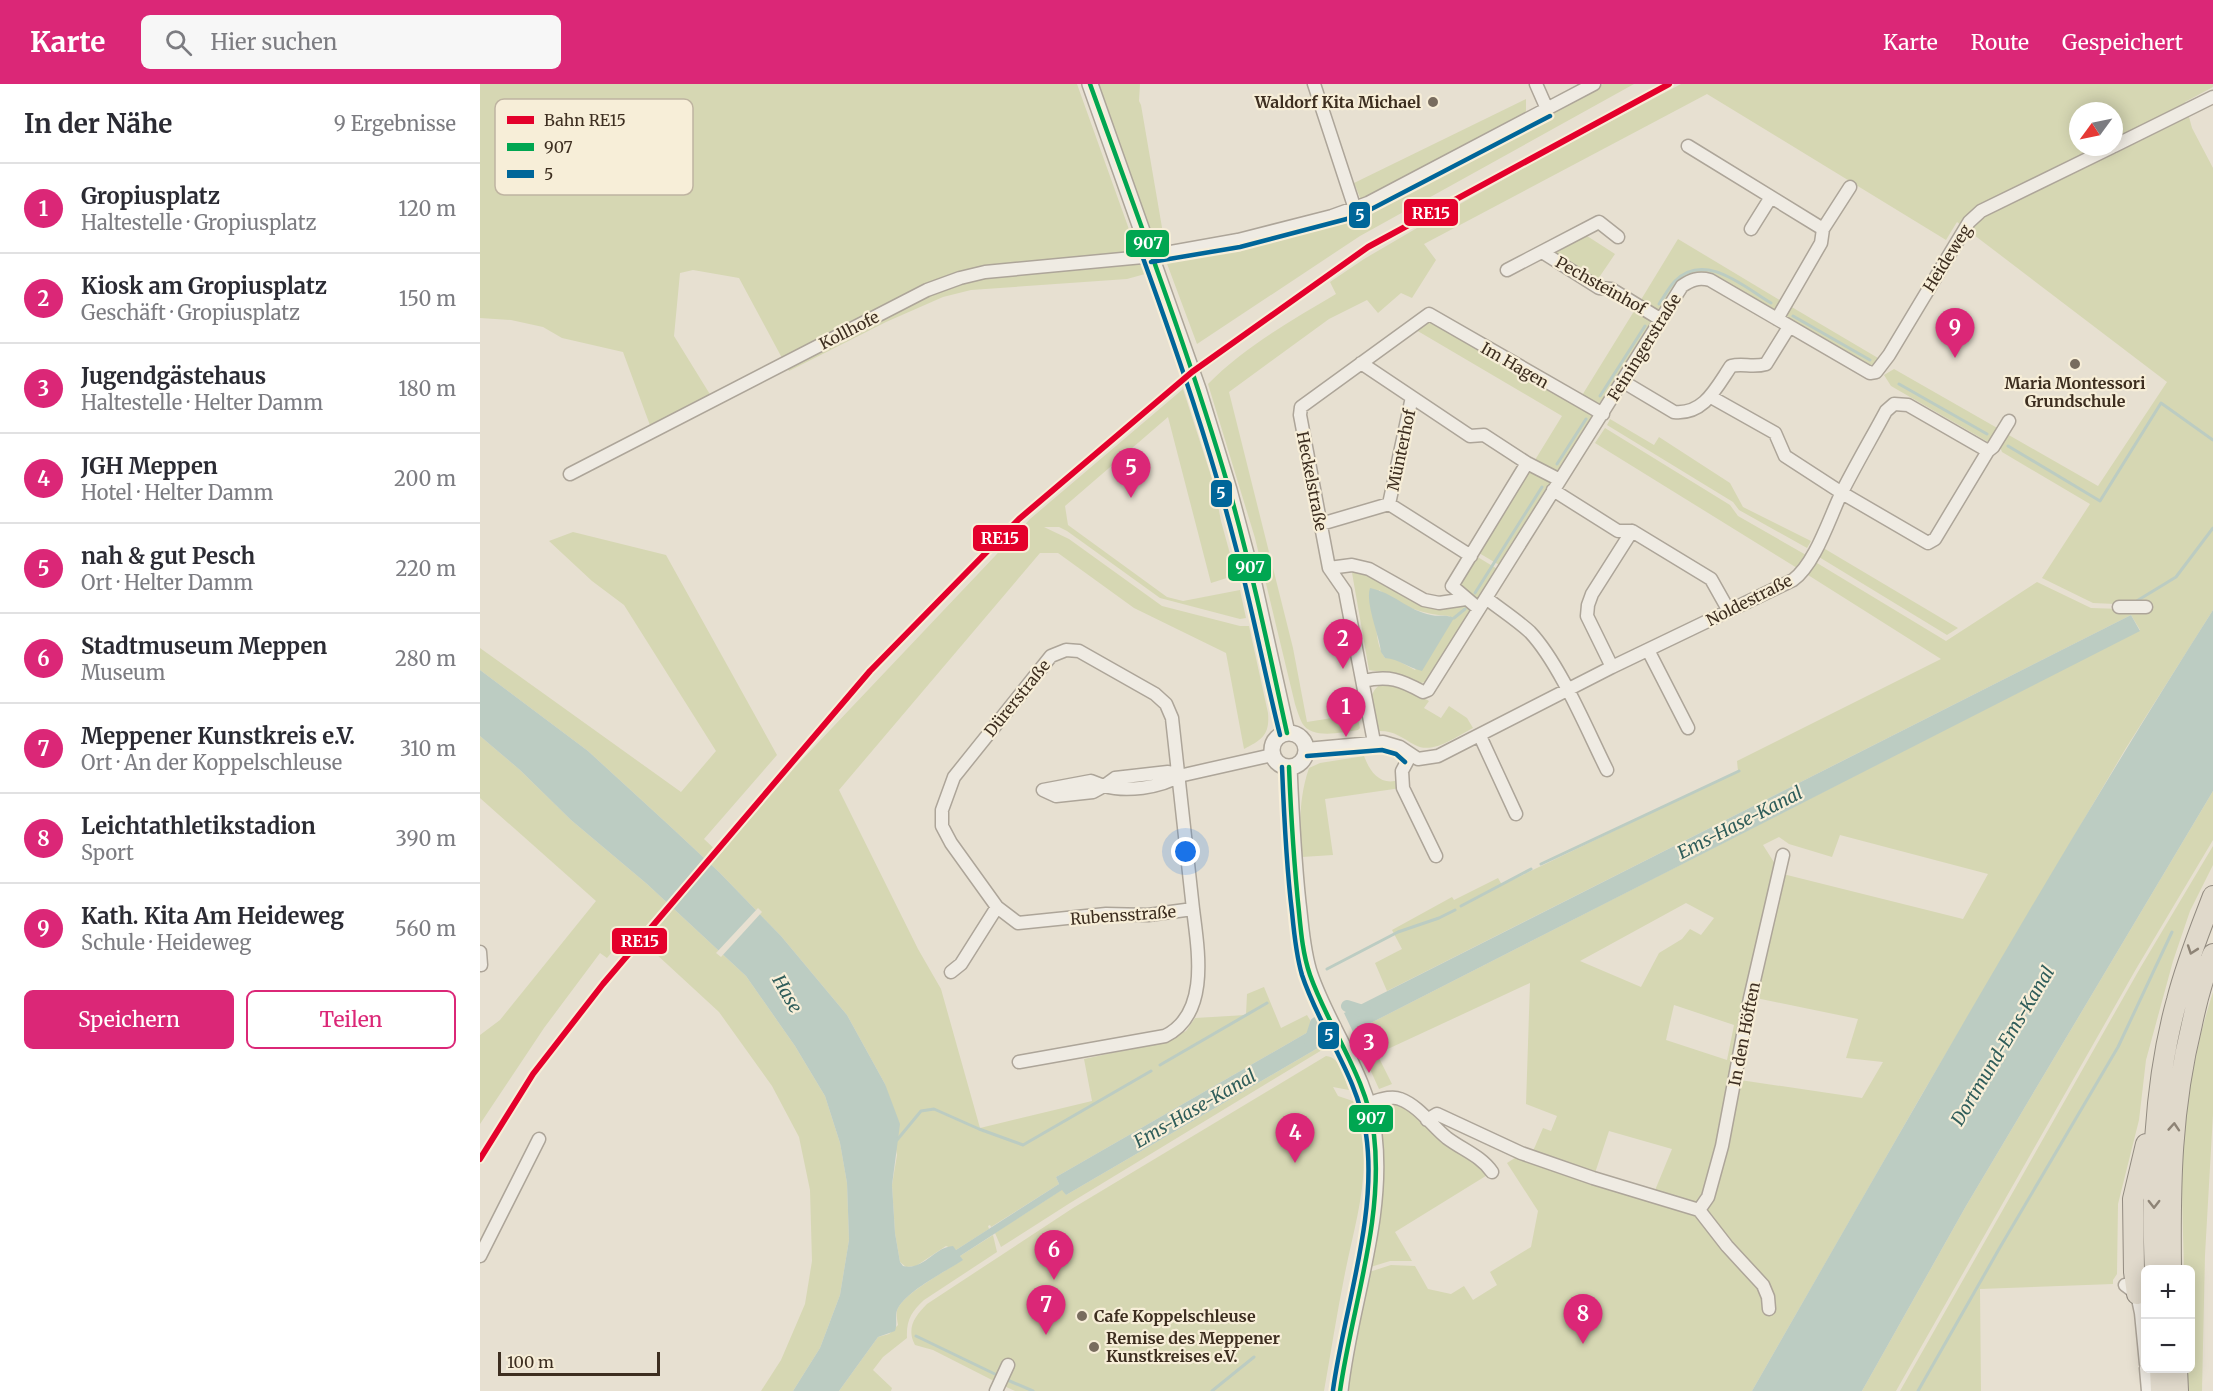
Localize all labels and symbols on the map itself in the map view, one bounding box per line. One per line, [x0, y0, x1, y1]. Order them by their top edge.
place label: Waldorf Kita Michael [1254, 92, 1421, 112]
marker: Waldorf Kita Michael [1426, 95, 1440, 109]
legend [495, 99, 693, 195]
north arrow [2069, 102, 2123, 156]
text: Bahn RE15 [544, 110, 626, 130]
text: 907 [544, 137, 573, 157]
text: 5 [544, 164, 553, 184]
line badge: RE15 [1403, 198, 1459, 227]
line badge: 5 [1348, 201, 1371, 229]
text: RE15 [1412, 203, 1450, 223]
text: 5 [1355, 205, 1365, 225]
street label: Heideweg [1918, 220, 1976, 295]
line badge: 907 [1125, 229, 1170, 258]
text: 907 [1133, 233, 1163, 253]
street label: Pechsteinhof [1552, 252, 1651, 319]
street label: Feiningerstraße [1603, 290, 1685, 404]
street label: Kollhofe [816, 306, 882, 354]
pin: 9 [1936, 308, 1974, 358]
street label: Im Hagen [1477, 338, 1553, 393]
marker: Maria Montessori Grundschule [2068, 357, 2082, 371]
place label: Maria Montessori Grundschule [2005, 373, 2146, 411]
street label: Münterhof [1383, 407, 1420, 493]
street label: Heckelstraße [1293, 430, 1331, 532]
pin: 5 [1112, 448, 1150, 498]
line badge: 5 [1210, 479, 1233, 508]
text: 5 [1216, 483, 1226, 503]
line badge: RE15 [972, 524, 1029, 552]
text: RE15 [981, 528, 1019, 548]
line badge: 907 [1227, 553, 1272, 582]
text: 907 [1235, 557, 1265, 577]
street label: Noldestraße [1703, 570, 1795, 630]
pin: 2 [1324, 620, 1362, 669]
street label: Dürerstraße [980, 656, 1054, 740]
pin: 1 [1326, 688, 1366, 737]
water label: Ems-Hase-Kanal [1673, 781, 1806, 864]
your location [1171, 837, 1200, 866]
street label: Rubensstraße [1069, 901, 1177, 929]
line badge: RE15 [611, 927, 668, 955]
text: RE15 [621, 931, 659, 951]
one-way arrow [2187, 944, 2200, 955]
water label: Dortmund-Ems-Kanal [1945, 962, 2059, 1130]
water label: Hase [767, 970, 807, 1017]
street label: In den Höften [1724, 980, 1764, 1088]
line badge: 5 [1317, 1021, 1340, 1050]
pin: 3 [1350, 1024, 1388, 1073]
text: 5 [1324, 1025, 1334, 1045]
water label: Ems-Hase-Kanal [1129, 1064, 1260, 1153]
line badge: 907 [1348, 1104, 1394, 1133]
text: 907 [1356, 1108, 1386, 1128]
pin: 4 [1276, 1114, 1314, 1163]
one-way arrow [2167, 1123, 2180, 1132]
one-way arrow [2148, 1200, 2160, 1209]
pin: 6 [1034, 1230, 1074, 1280]
pin: 7 [1026, 1286, 1066, 1335]
pin: 8 [1564, 1294, 1602, 1344]
place label: Cafe Koppelschleuse [1094, 1306, 1256, 1326]
marker: Cafe Koppelschleuse [1075, 1309, 1089, 1323]
place label: Remise des Meppener Kunstkreises e.V. [1106, 1328, 1280, 1366]
marker: Remise des Meppener Kunstkreises e.V. [1087, 1340, 1101, 1354]
scale bar [498, 1349, 660, 1376]

